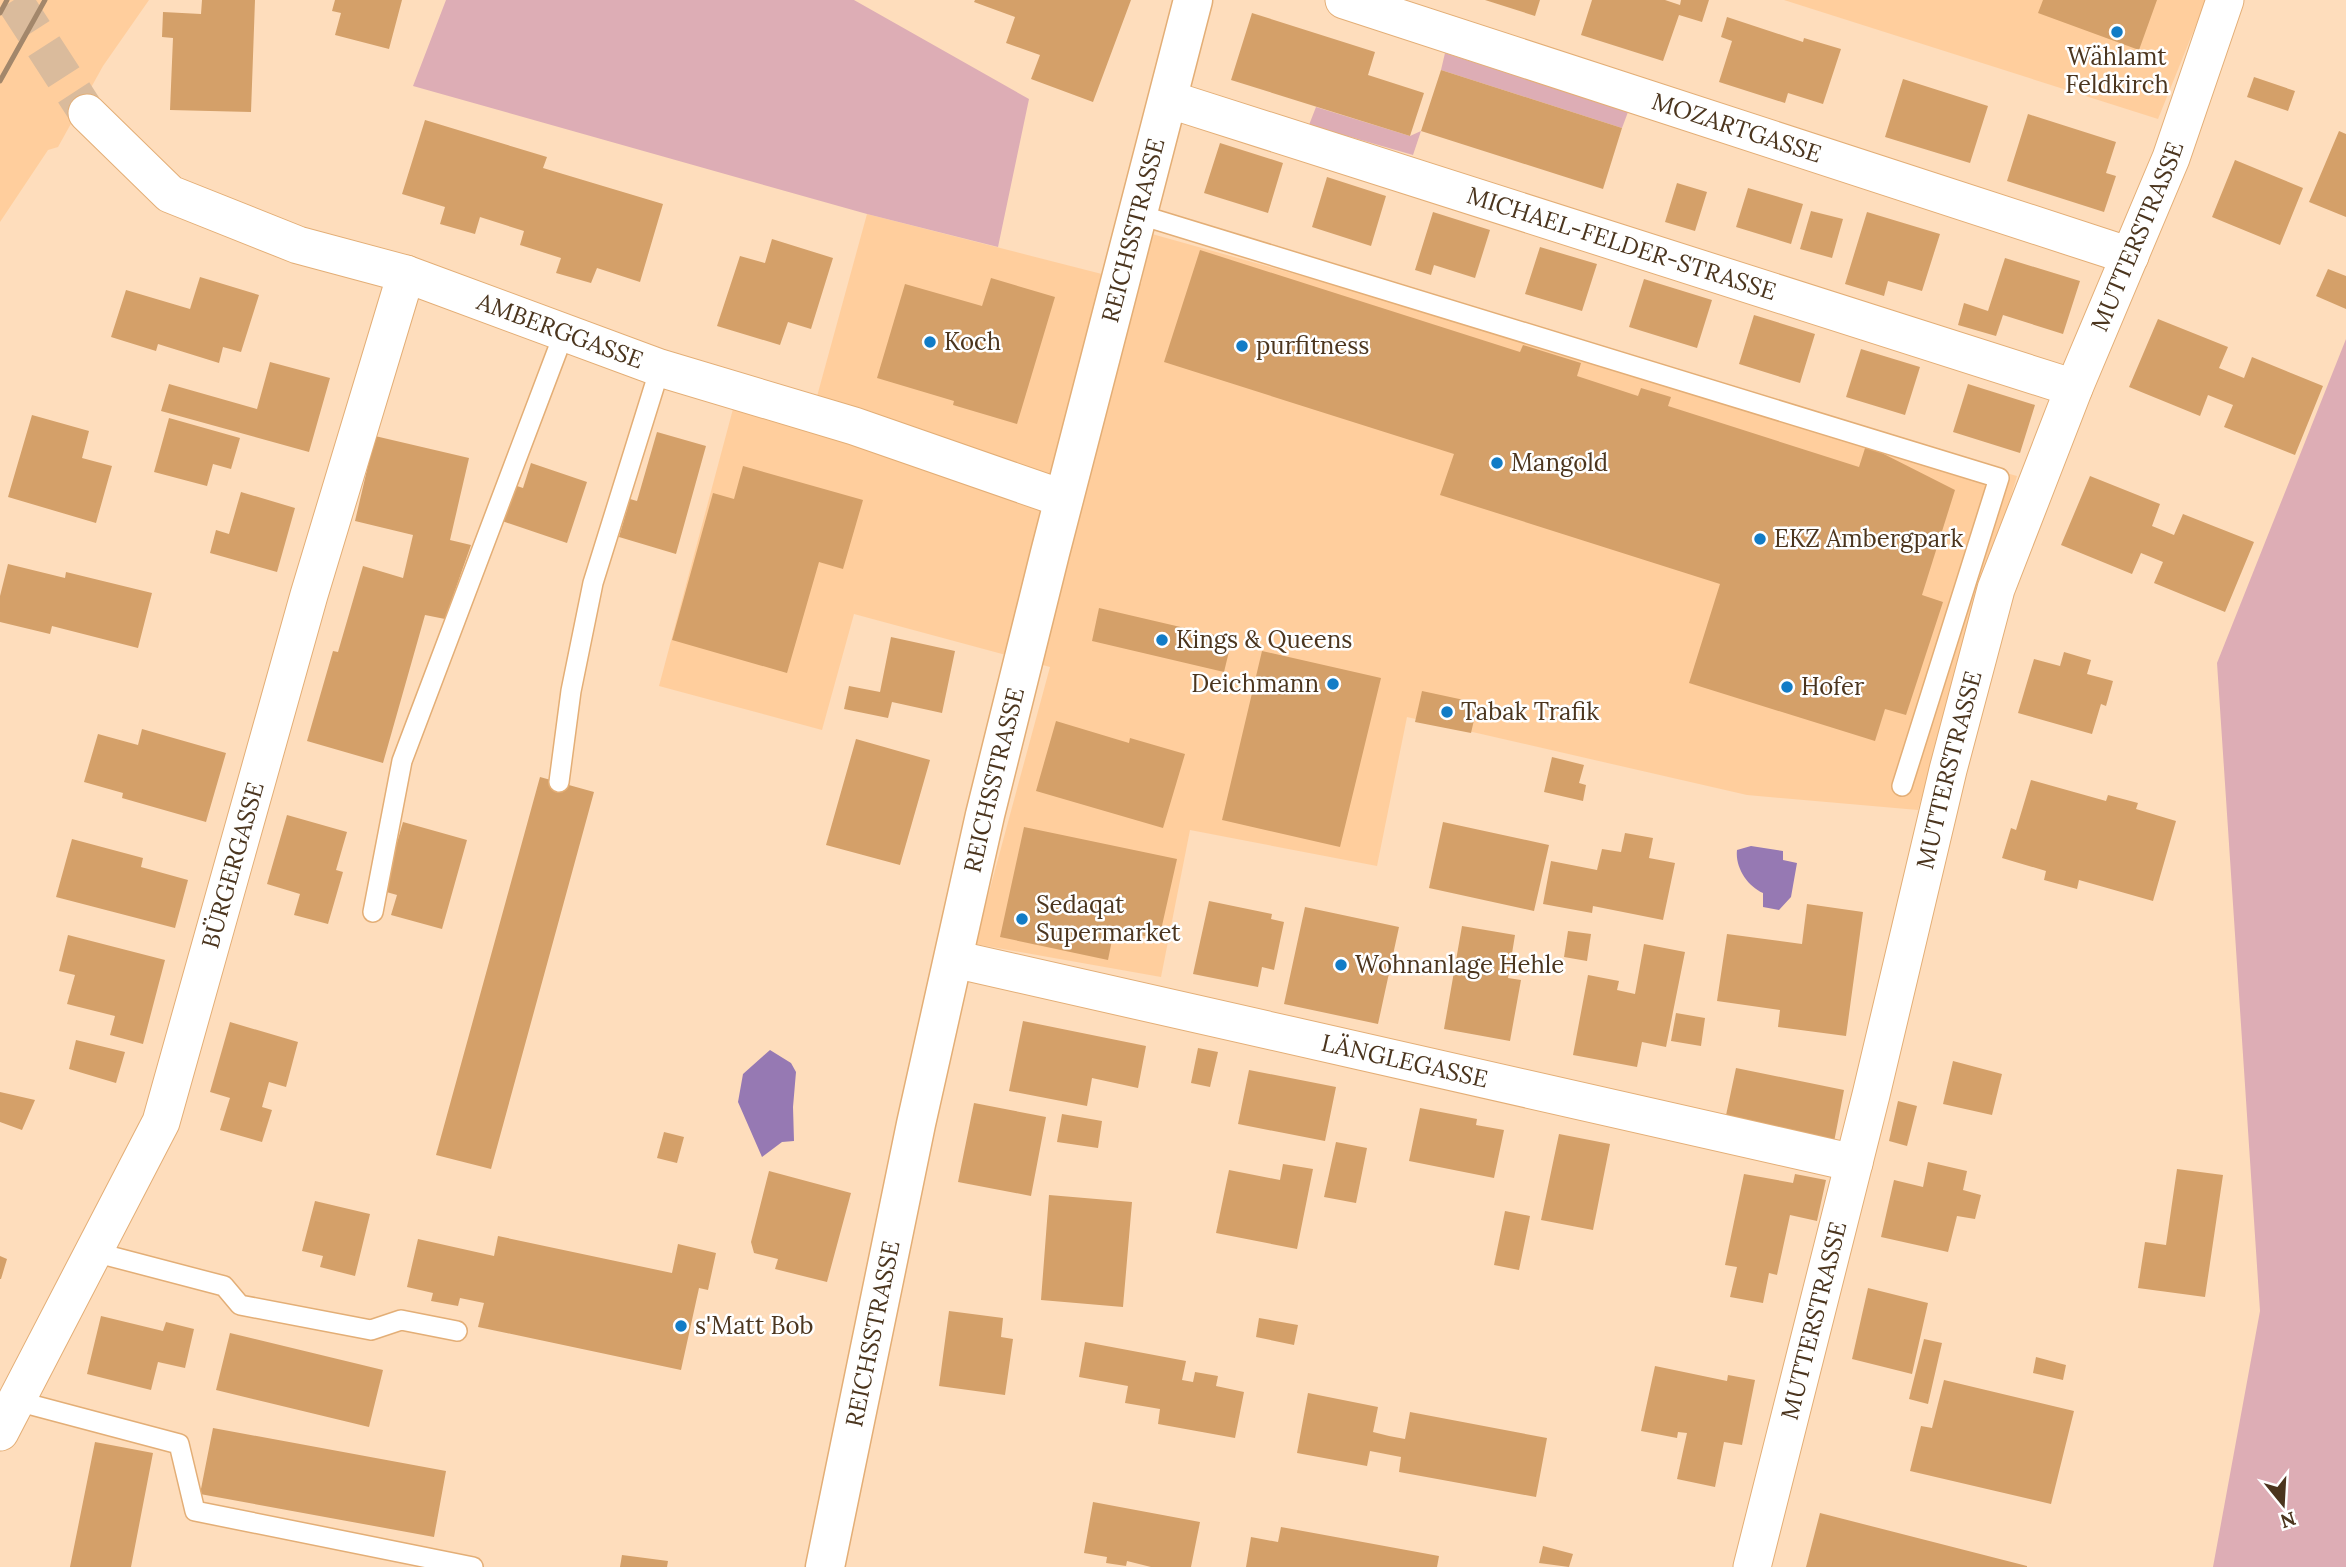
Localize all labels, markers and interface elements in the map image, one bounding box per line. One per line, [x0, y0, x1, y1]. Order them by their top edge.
marker: Wählamt Feldkirch [2109, 24, 2125, 40]
place label: Wählamt Feldkirch [2065, 41, 2169, 100]
street label: MOZARTGASSE [1648, 85, 1826, 170]
street label: REICHSSTRASSE [1094, 135, 1172, 326]
street label: MUTTERSTRASSE [2084, 137, 2190, 336]
street label: MICHAEL-FELDER-STRASSE [1463, 179, 1780, 307]
street label: AMBERGGASSE [472, 285, 648, 376]
place label: Koch [944, 326, 1001, 357]
place label: purfitness [1256, 330, 1369, 361]
marker: Koch [922, 334, 938, 350]
marker: purfitness [1234, 338, 1250, 354]
place label: Mangold [1511, 447, 1608, 478]
marker: Mangold [1489, 455, 1505, 471]
place label: EKZ Ambergpark [1774, 523, 1963, 554]
marker: EKZ Ambergpark [1752, 531, 1768, 547]
place label: Kings & Queens [1176, 624, 1352, 655]
marker: Kings & Queens [1154, 632, 1170, 648]
street label: MUTTERSTRASSE [1909, 667, 1989, 872]
place label: Deichmann [1191, 668, 1319, 699]
place label: Hofer [1801, 671, 1865, 702]
marker: Deichmann [1325, 676, 1341, 692]
marker: Hofer [1779, 679, 1795, 695]
street label: REICHSSTRASSE [957, 684, 1031, 875]
place label: Tabak Trafik [1461, 696, 1599, 727]
marker: Tabak Trafik [1439, 704, 1455, 720]
street label: BÜRGERGASSE [194, 778, 271, 952]
place label: Sedaqat Supermarket [1036, 889, 1181, 948]
marker: Sedaqat Supermarket [1014, 911, 1030, 927]
place label: Wohnanlage Hehle [1355, 949, 1564, 980]
marker: Wohnanlage Hehle [1333, 957, 1349, 973]
street label: LÄNGLEGASSE [1318, 1027, 1491, 1095]
street label: MUTTERSTRASSE [1774, 1218, 1853, 1423]
street label: REICHSSTRASSE [838, 1238, 907, 1430]
place label: s'Matt Bob [695, 1310, 813, 1341]
marker: s'Matt Bob [673, 1318, 689, 1334]
north arrow [2248, 1469, 2318, 1539]
text: N [2277, 1506, 2299, 1534]

